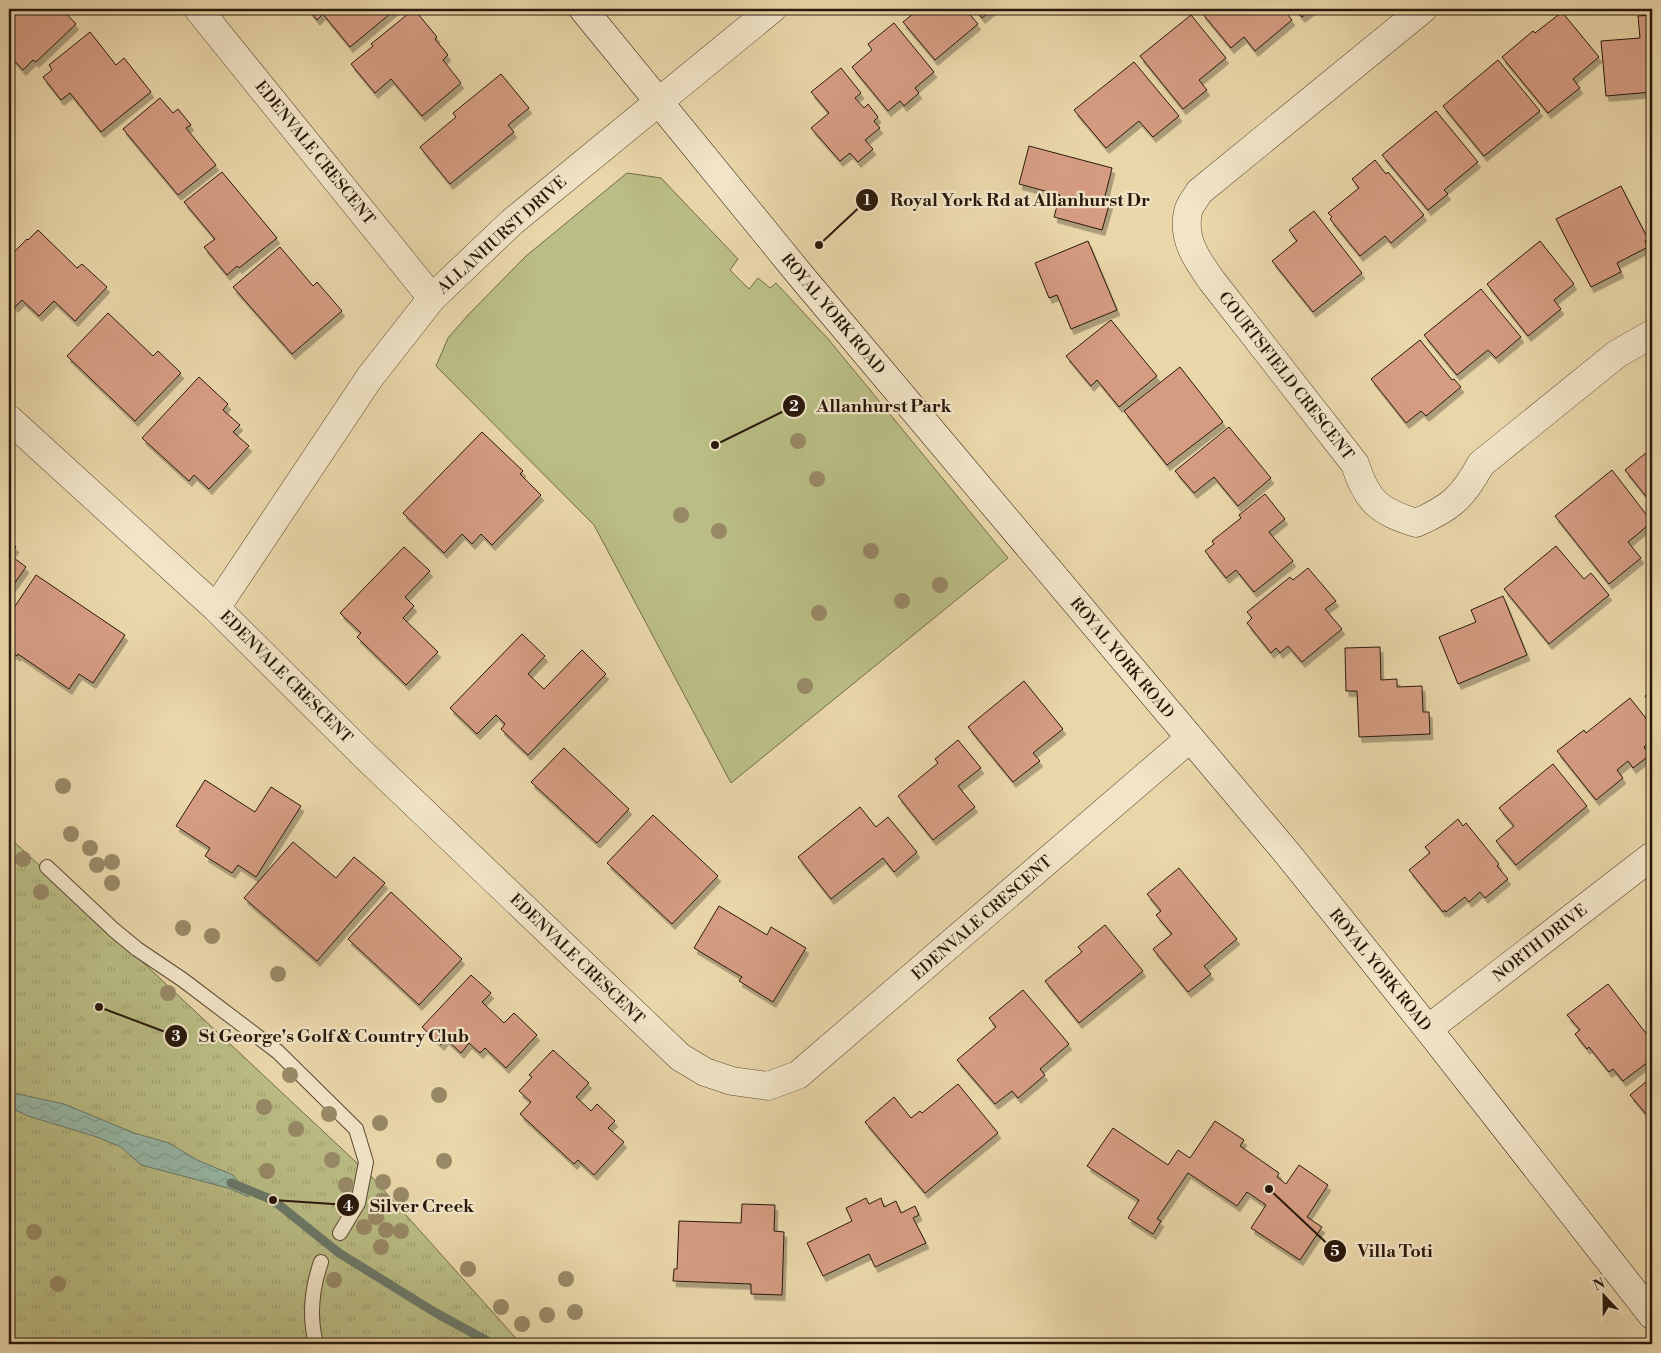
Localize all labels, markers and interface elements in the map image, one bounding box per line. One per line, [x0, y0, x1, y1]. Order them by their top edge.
street label: EDENVALE CRESCENT [251, 77, 379, 229]
street label: ALLANHURST DRIVE [433, 172, 571, 299]
callout: Royal York Rd at Allanhurst Dr [855, 184, 1160, 217]
text: Royal York Rd at Allanhurst Dr [890, 189, 1150, 212]
text: 1 [863, 191, 871, 210]
street label: ROYAL YORK ROAD [777, 249, 889, 379]
street label: COURTSFIELD CRESCENT [1214, 288, 1358, 464]
callout: Allanhurst Park [782, 389, 962, 422]
text: Allanhurst Park [815, 395, 953, 418]
text: 2 [789, 397, 799, 416]
street label: ROYAL YORK ROAD [1066, 593, 1178, 723]
street label: EDENVALE CRESCENT [215, 606, 357, 748]
street label: EDENVALE CRESCENT [908, 852, 1056, 984]
street label: EDENVALE CRESCENT [505, 889, 649, 1029]
street label: NORTH DRIVE [1489, 900, 1591, 986]
street label: ROYAL YORK ROAD [1324, 905, 1436, 1035]
callout: St George's Golf & Country Club [164, 1019, 479, 1052]
text: St George's Golf & Country Club [199, 1025, 469, 1048]
text: 3 [171, 1027, 181, 1046]
callout: Silver Creek [335, 1189, 485, 1222]
text: Silver Creek [370, 1195, 475, 1218]
text: 4 [343, 1197, 353, 1216]
callout: Villa Toti [1322, 1235, 1442, 1268]
text: Villa Toti [1356, 1240, 1433, 1263]
text: 5 [1330, 1242, 1340, 1261]
north arrow [1578, 1270, 1628, 1320]
text: N [1591, 1274, 1608, 1295]

